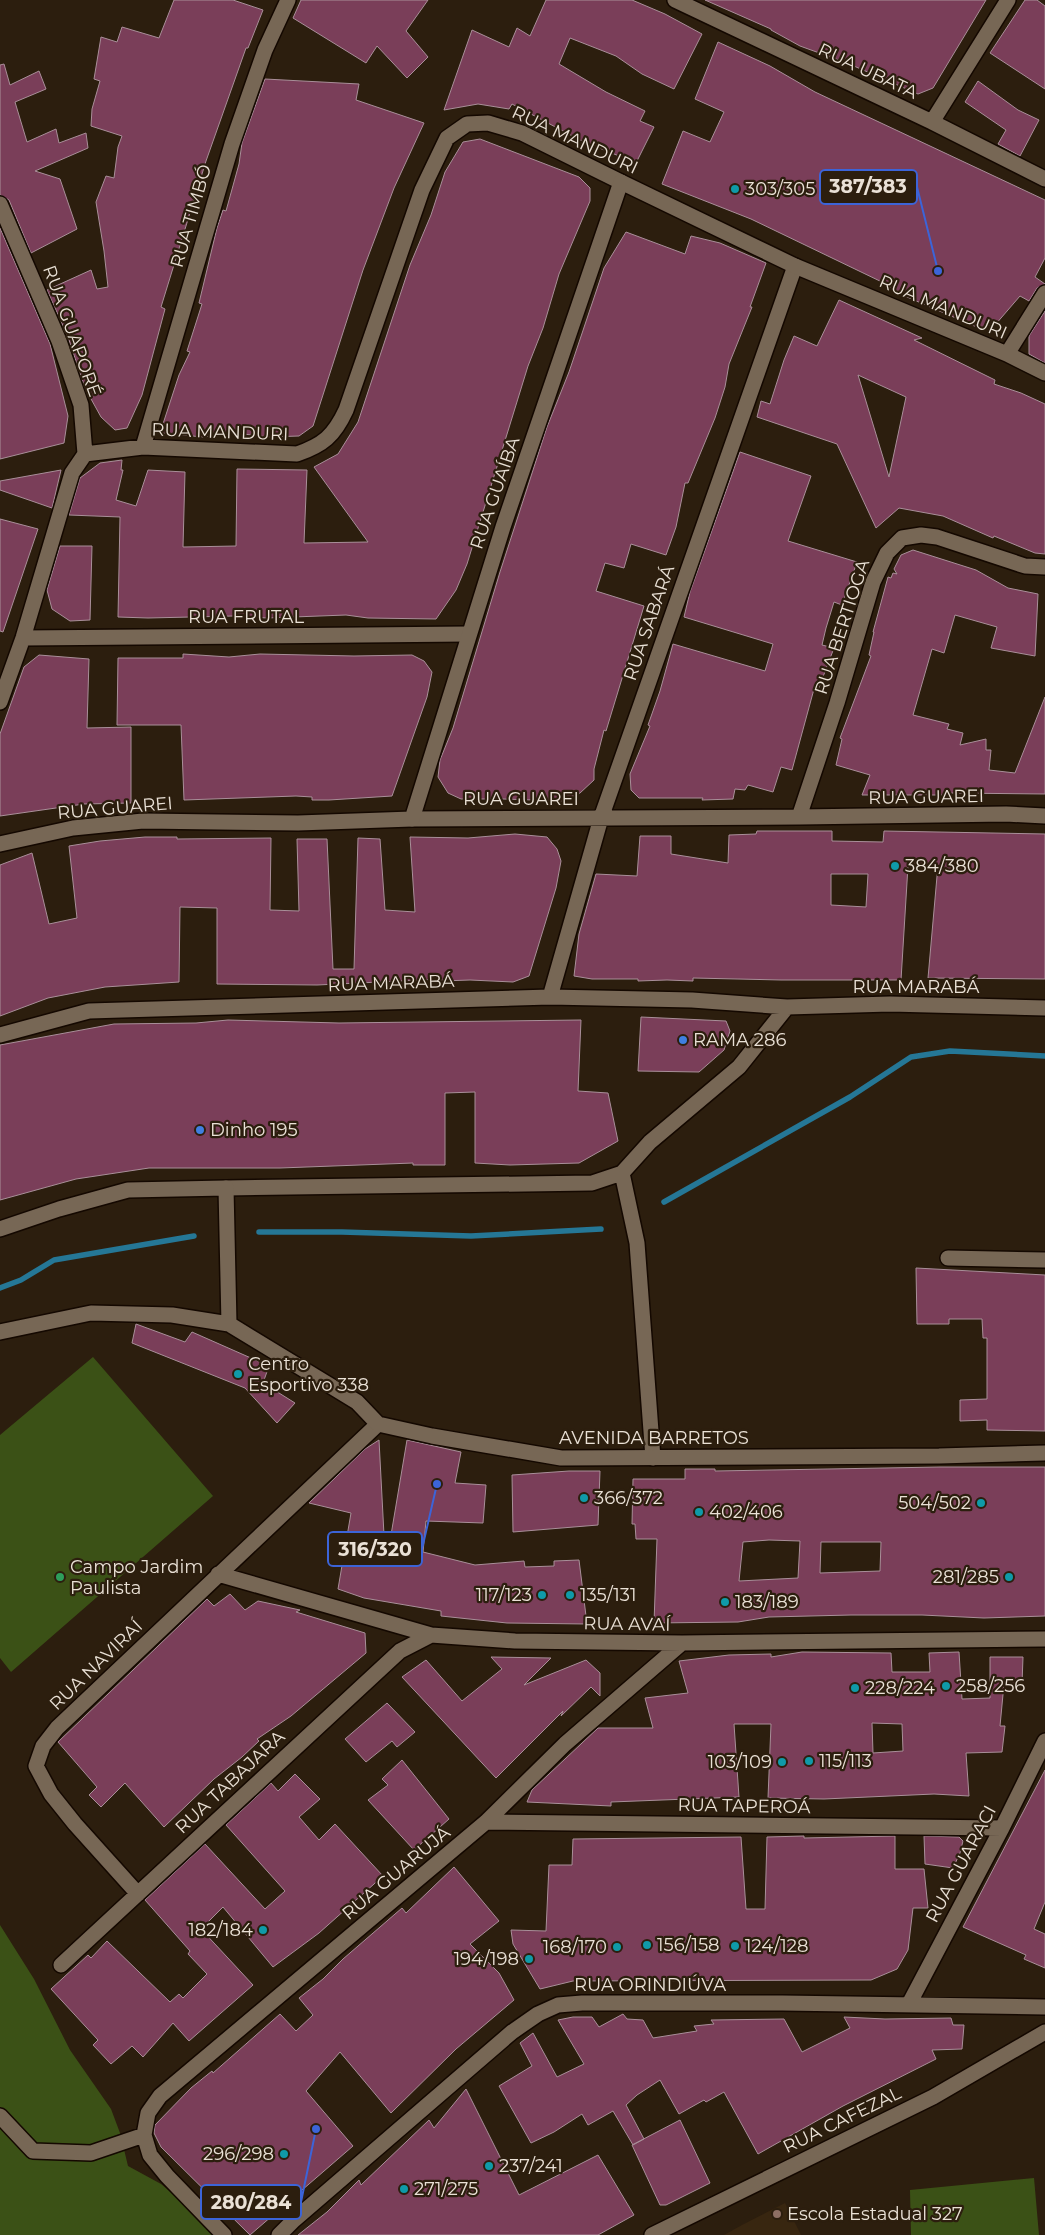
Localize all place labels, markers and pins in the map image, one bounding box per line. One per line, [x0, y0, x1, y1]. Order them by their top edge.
callout: 387/383 [820, 170, 917, 204]
place label: 303/305 [745, 178, 815, 200]
marker: 303/305 [729, 183, 741, 195]
place label: 384/380 [905, 855, 979, 877]
marker: 384/380 [889, 860, 901, 872]
place label: RAMA 286 [693, 1029, 786, 1051]
marker: RAMA 286 [677, 1034, 689, 1046]
place label: Dinho 195 [210, 1119, 298, 1141]
marker: Dinho 195 [194, 1124, 206, 1136]
place label: Centro Esportivo 338 [248, 1353, 369, 1396]
marker: Centro Esportivo 338 [232, 1368, 244, 1380]
place label: 366/372 [594, 1487, 663, 1509]
marker: 366/372 [578, 1492, 590, 1504]
place label: 504/502 [898, 1492, 971, 1514]
marker: 504/502 [975, 1497, 987, 1509]
place label: 402/406 [709, 1501, 783, 1523]
marker: 402/406 [693, 1506, 705, 1518]
callout: 316/320 [328, 1532, 422, 1566]
place label: Campo Jardim Paulista [70, 1556, 203, 1599]
place label: 281/285 [933, 1566, 999, 1588]
marker: Campo Jardim Paulista [54, 1571, 66, 1583]
marker: 281/285 [1003, 1571, 1015, 1583]
place label: 117/123 [476, 1584, 532, 1606]
place label: 135/131 [580, 1584, 636, 1606]
marker: 117/123 [536, 1589, 548, 1601]
marker: 135/131 [564, 1589, 576, 1601]
place label: 183/189 [735, 1591, 799, 1613]
marker: 183/189 [719, 1596, 731, 1608]
place label: 258/256 [956, 1675, 1025, 1697]
place label: 228/224 [865, 1677, 935, 1699]
marker: 258/256 [940, 1680, 952, 1692]
marker: 228/224 [849, 1682, 861, 1694]
place label: 115/113 [819, 1750, 872, 1772]
place label: 103/109 [708, 1751, 772, 1773]
marker: 115/113 [803, 1755, 815, 1767]
marker: 103/109 [776, 1756, 788, 1768]
place label: 182/184 [188, 1919, 253, 1941]
marker: 182/184 [257, 1924, 269, 1936]
place label: 156/158 [657, 1934, 720, 1956]
place label: 124/128 [745, 1935, 809, 1957]
place label: 168/170 [543, 1936, 607, 1958]
marker: 156/158 [641, 1939, 653, 1951]
marker: 124/128 [729, 1940, 741, 1952]
marker: 168/170 [611, 1941, 623, 1953]
place label: 194/198 [454, 1948, 519, 1970]
marker: 194/198 [523, 1953, 535, 1965]
place label: 296/298 [203, 2143, 274, 2165]
marker: 296/298 [278, 2148, 290, 2160]
place label: 237/241 [499, 2155, 563, 2177]
marker: 237/241 [483, 2160, 495, 2172]
place label: 271/275 [414, 2178, 478, 2200]
marker: 271/275 [398, 2183, 410, 2195]
callout: 280/284 [201, 2185, 301, 2219]
place label: Escola Estadual 327 [787, 2203, 963, 2225]
marker: Escola Estadual 327 [771, 2208, 783, 2220]

